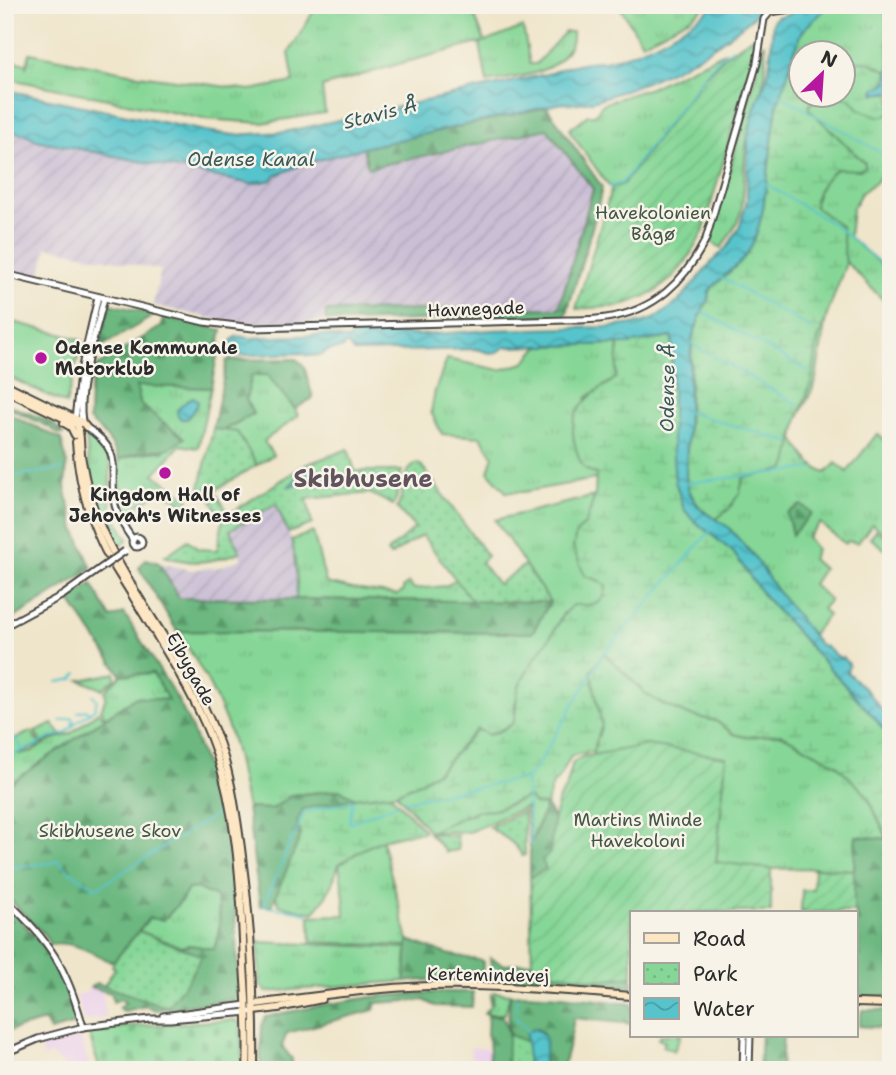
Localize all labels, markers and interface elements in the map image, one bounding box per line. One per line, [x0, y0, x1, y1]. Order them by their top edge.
north arrow [788, 38, 858, 108]
text: N [817, 45, 841, 74]
water label: Stavis Å [340, 91, 420, 135]
water label: Odense Kanal [187, 147, 315, 172]
park label: Havekolonien Bågø [595, 201, 711, 246]
street label: Havnegade [427, 295, 525, 323]
place label: Odense Kommunale Motorklub [55, 336, 238, 381]
water label: Odense Å [653, 343, 681, 432]
marker: Odense Kommunale Motorklub [33, 350, 49, 366]
district label: Skibhusene [293, 463, 433, 495]
marker: Kingdom Hall of Jehovah's Witnesses [157, 465, 173, 481]
place label: Kingdom Hall of Jehovah's Witnesses [69, 483, 261, 528]
street label: Ejbygade [161, 628, 221, 710]
park label: Martins Minde Havekoloni [574, 808, 702, 853]
park label: Skibhusene Skov [39, 819, 181, 843]
legend [630, 911, 858, 1036]
text: Road [693, 925, 746, 953]
text: Park [693, 960, 738, 988]
street label: Kertemindevej [427, 962, 549, 988]
text: Water [693, 995, 755, 1023]

